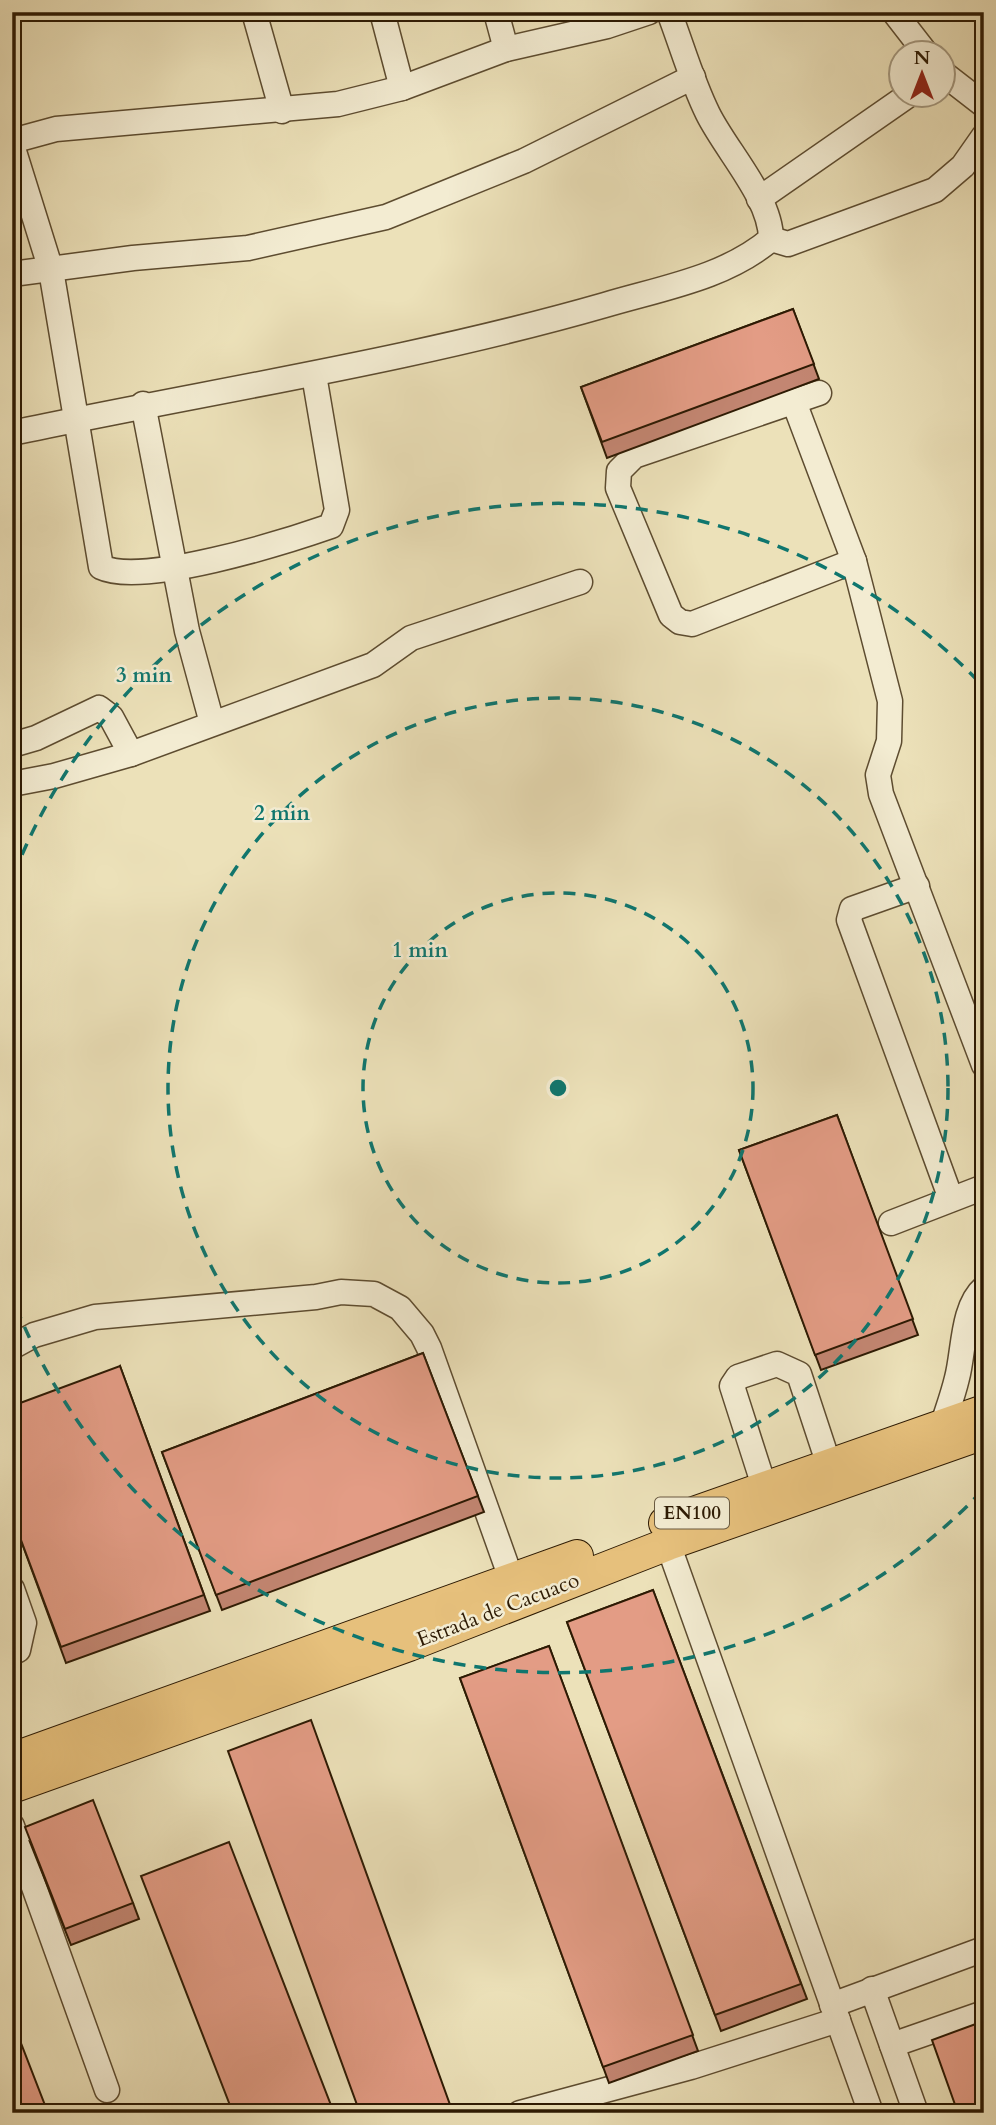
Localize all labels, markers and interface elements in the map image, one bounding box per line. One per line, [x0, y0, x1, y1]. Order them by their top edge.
north arrow [888, 38, 958, 108]
text: N [914, 45, 931, 71]
text: 3 min [116, 661, 172, 690]
text: 2 min [254, 799, 310, 828]
text: 1 min [392, 936, 448, 965]
centre of rings [546, 1076, 570, 1100]
road number: EN100 [655, 1498, 729, 1528]
street label: Estrada de Cacuaco [413, 1566, 583, 1654]

